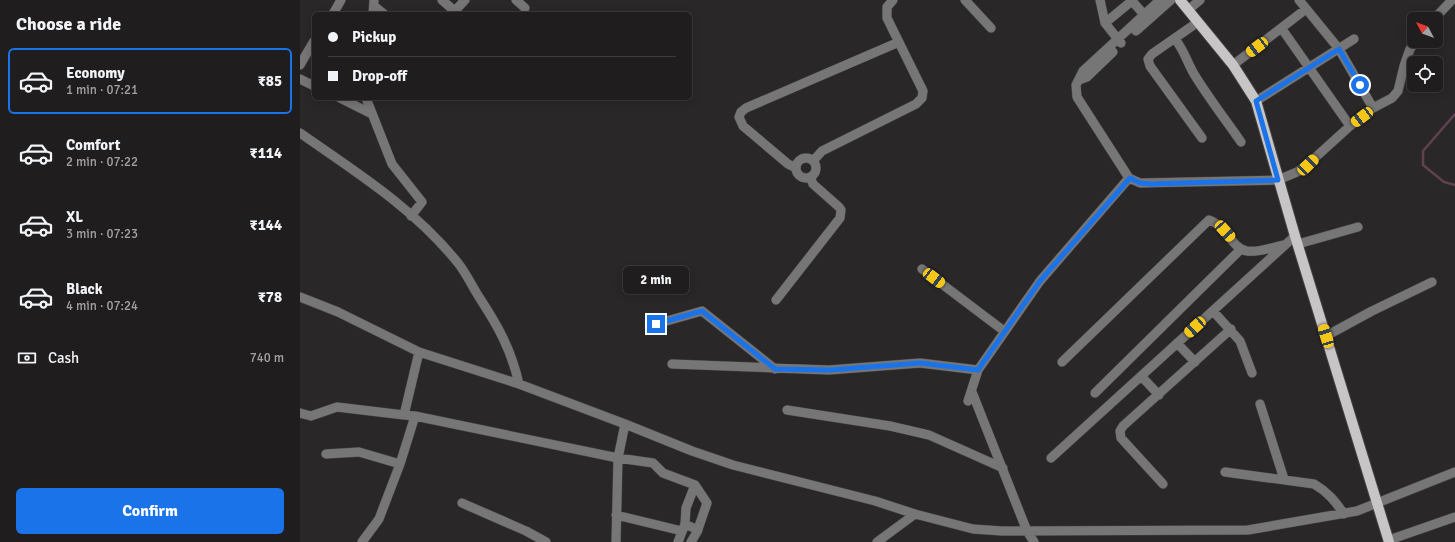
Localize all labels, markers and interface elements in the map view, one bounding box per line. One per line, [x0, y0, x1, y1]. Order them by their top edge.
north arrow [1407, 12, 1443, 48]
map controls [1407, 12, 1443, 92]
text: Choose a ride [16, 13, 121, 35]
text: Pickup [352, 28, 396, 46]
car [1244, 35, 1270, 59]
button: locate [1407, 56, 1443, 92]
icon: car [18, 63, 54, 99]
text: Economy [66, 64, 125, 82]
text: Drop-off [352, 67, 407, 85]
text: ₹85 [258, 72, 282, 90]
route start [1351, 76, 1369, 94]
text: 1 min · 07:21 [66, 82, 138, 98]
car [1349, 105, 1375, 129]
icon: car [18, 135, 54, 171]
text: Comfort [66, 136, 120, 154]
text: ₹114 [250, 144, 282, 162]
car [1295, 152, 1321, 178]
text: 2 min · 07:22 [66, 154, 138, 170]
icon: car [18, 207, 54, 243]
text: XL [66, 208, 83, 226]
text: ₹144 [250, 216, 282, 234]
car [1213, 218, 1237, 244]
text: 3 min · 07:23 [66, 226, 138, 242]
callout: 2 min [623, 266, 689, 294]
car [921, 266, 947, 290]
text: 2 min [640, 272, 672, 288]
icon: car [18, 279, 54, 315]
text: Black [66, 280, 103, 298]
text: ₹78 [258, 288, 282, 306]
text: 4 min · 07:24 [66, 298, 138, 314]
route end [647, 315, 665, 333]
car [1182, 315, 1208, 339]
car [1317, 323, 1335, 349]
icon: cash [16, 347, 38, 369]
text: Cash [48, 349, 79, 367]
text: 740 m [250, 350, 284, 366]
button: Confirm [16, 488, 284, 534]

